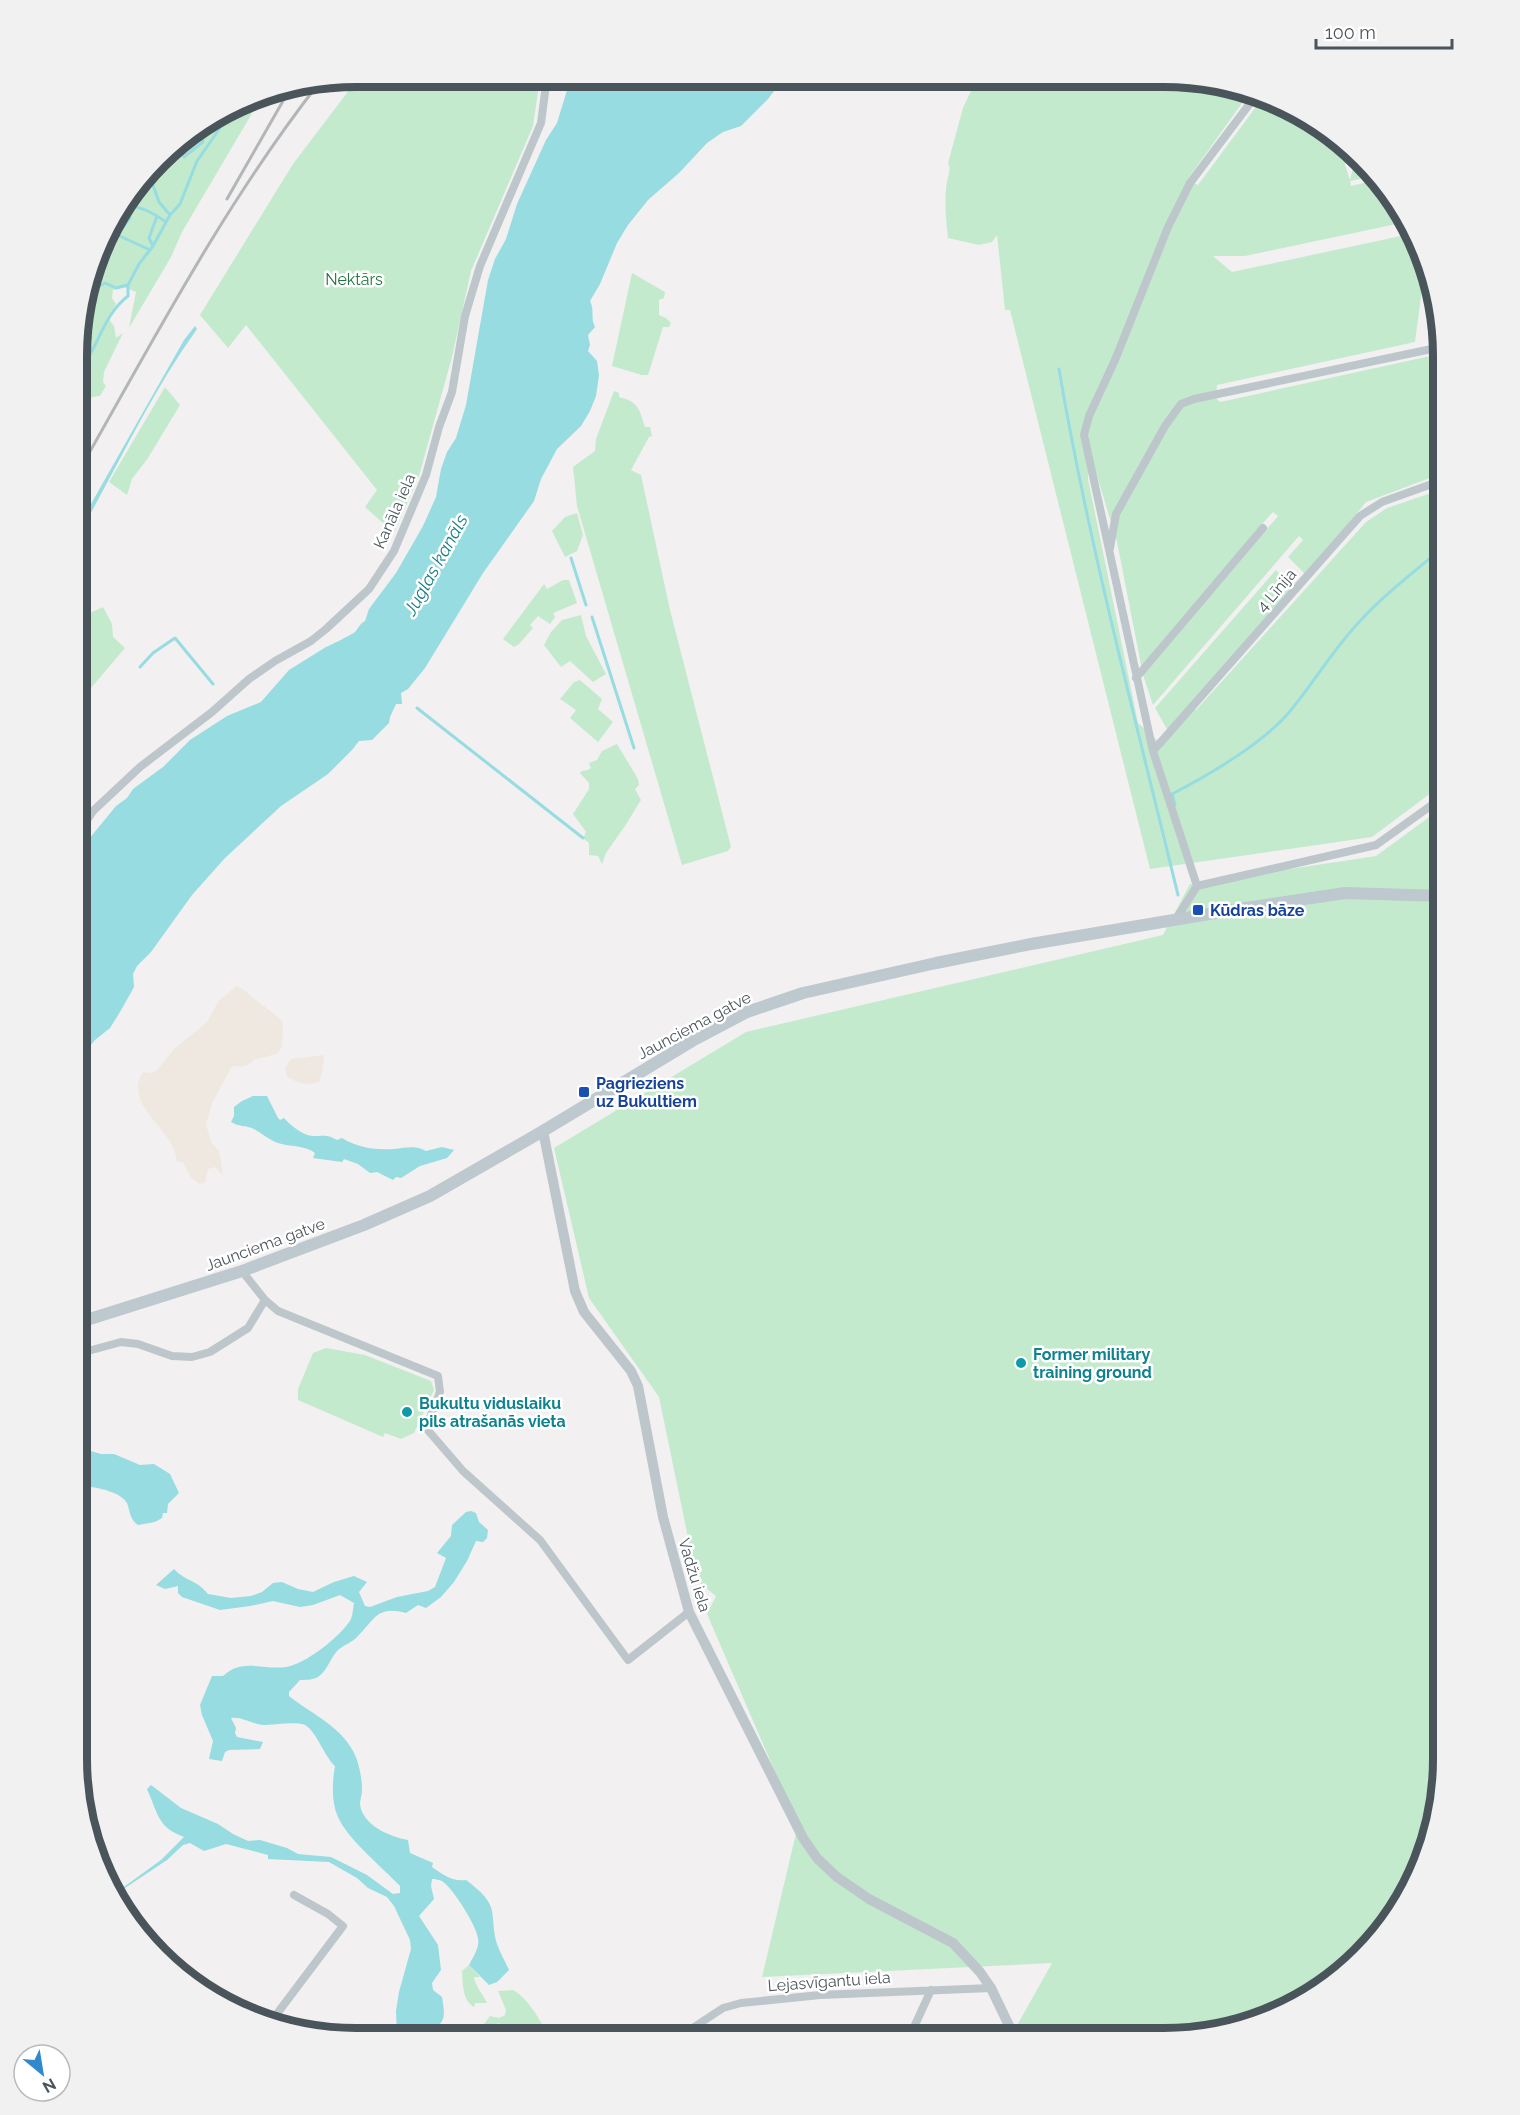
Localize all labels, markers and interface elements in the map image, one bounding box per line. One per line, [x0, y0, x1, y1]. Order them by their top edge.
scale bar [1316, 12, 1452, 50]
text: 100 m [1325, 22, 1376, 43]
park label: Nektārs [325, 270, 383, 289]
street label: Kanāla iela [369, 471, 419, 552]
water label: Juglas kanāls [399, 510, 472, 620]
street label: 4 Līnija [1253, 565, 1300, 616]
place label: Kūdras bāze [1210, 901, 1305, 920]
marker: Kūdras bāze [1191, 903, 1205, 917]
street label: Jaunciema gatve [634, 988, 754, 1063]
place label: Pagrieziens uz Bukultiem [596, 1074, 697, 1111]
marker: Pagrieziens uz Bukultiem [577, 1085, 591, 1099]
street label: Jaunciema gatve [203, 1214, 328, 1275]
place label: Former military training ground [1033, 1345, 1152, 1382]
marker: Former military training ground [1014, 1356, 1028, 1370]
place label: Bukultu viduslaiku pils atrašanās vieta [419, 1394, 566, 1431]
marker: Bukultu viduslaiku pils atrašanās vieta [400, 1405, 414, 1419]
street label: Vadžu iela [674, 1536, 715, 1614]
street label: Lejasvīgantu iela [767, 1968, 891, 1995]
north arrow [12, 2043, 72, 2103]
text: N [39, 2074, 59, 2097]

